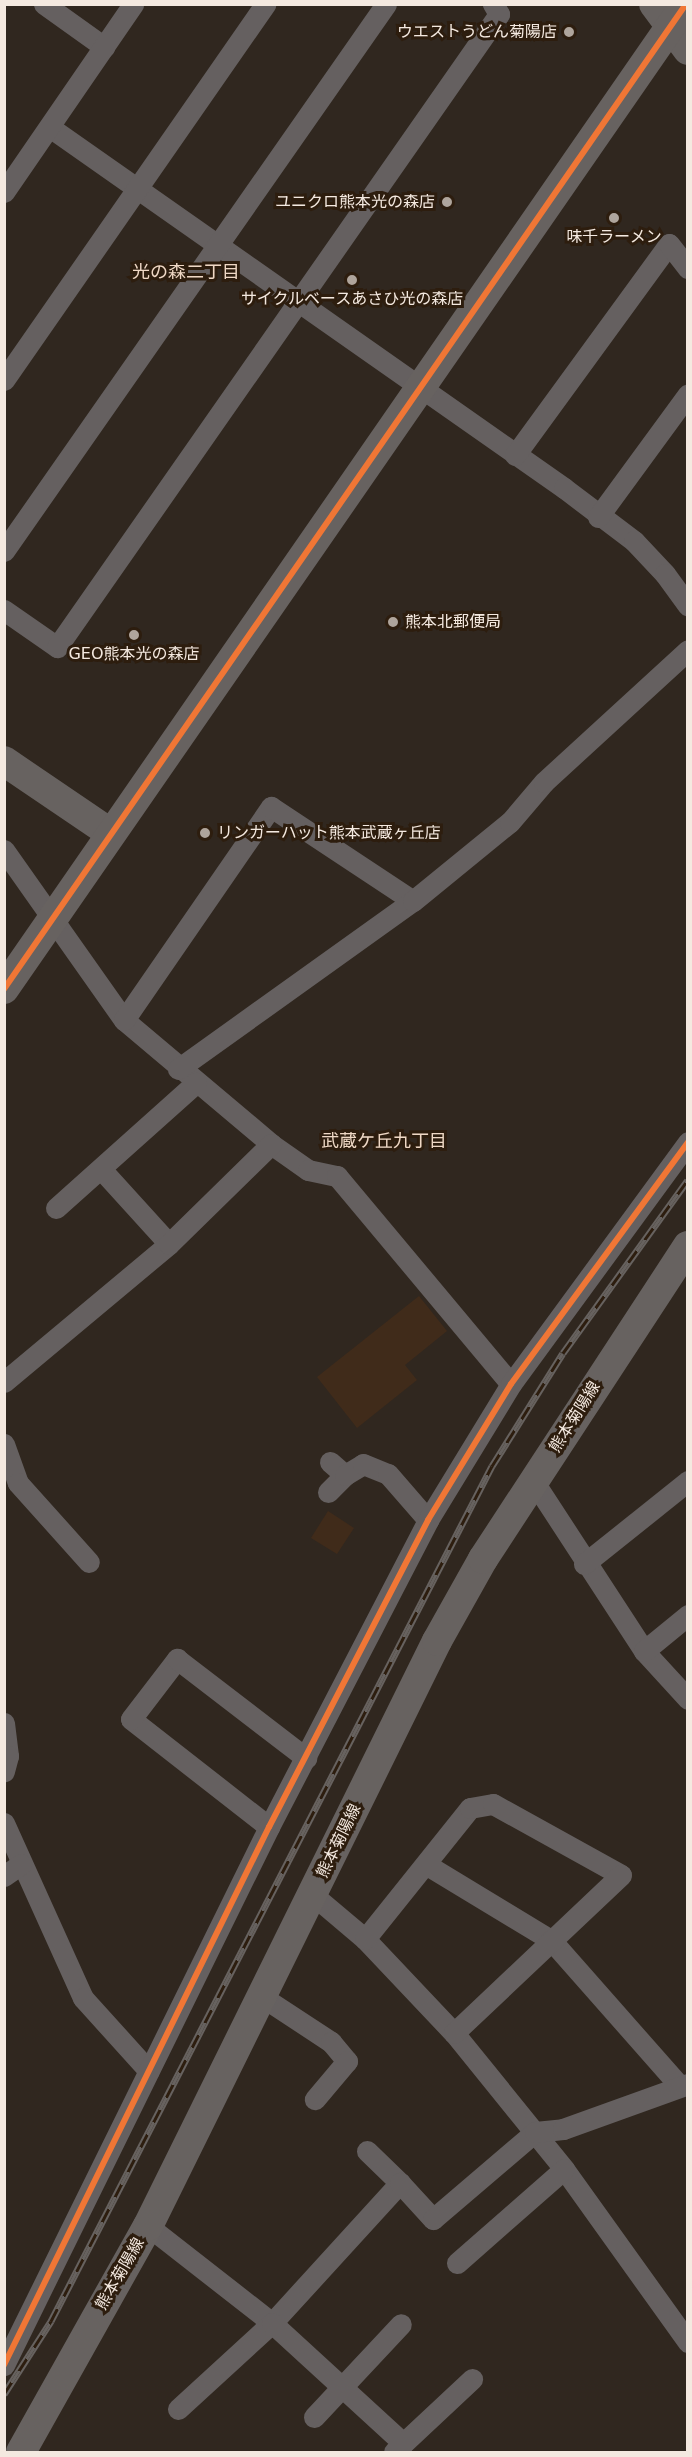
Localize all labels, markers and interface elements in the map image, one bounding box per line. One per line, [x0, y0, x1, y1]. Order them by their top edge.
place label: ウエストうどん菊陽店 [397, 22, 557, 42]
marker: ウエストうどん菊陽店 [562, 25, 576, 39]
place label: ユニクロ熊本光の森店 [275, 192, 435, 212]
marker: ユニクロ熊本光の森店 [440, 195, 454, 209]
marker: 味千ラーメン [607, 211, 621, 225]
place label: 味千ラーメン [566, 227, 662, 247]
district label: 光の森二丁目 [132, 261, 240, 283]
marker: サイクルベースあさひ光の森店 [345, 273, 359, 287]
place label: サイクルベースあさひ光の森店 [240, 289, 464, 309]
place label: 熊本北郵便局 [405, 612, 501, 632]
marker: 熊本北郵便局 [386, 615, 400, 629]
marker: GEO熊本光の森店 [127, 628, 141, 642]
place label: GEO熊本光の森店 [68, 644, 200, 664]
place label: リンガーハット熊本武蔵ヶ丘店 [217, 823, 441, 843]
marker: リンガーハット熊本武蔵ヶ丘店 [198, 826, 212, 840]
district label: 武蔵ケ丘九丁目 [321, 1130, 447, 1152]
street label: 熊本菊陽線 [546, 1378, 604, 1456]
street label: 熊本菊陽線 [313, 1801, 365, 1881]
street label: 熊本菊陽線 [92, 2235, 148, 2313]

